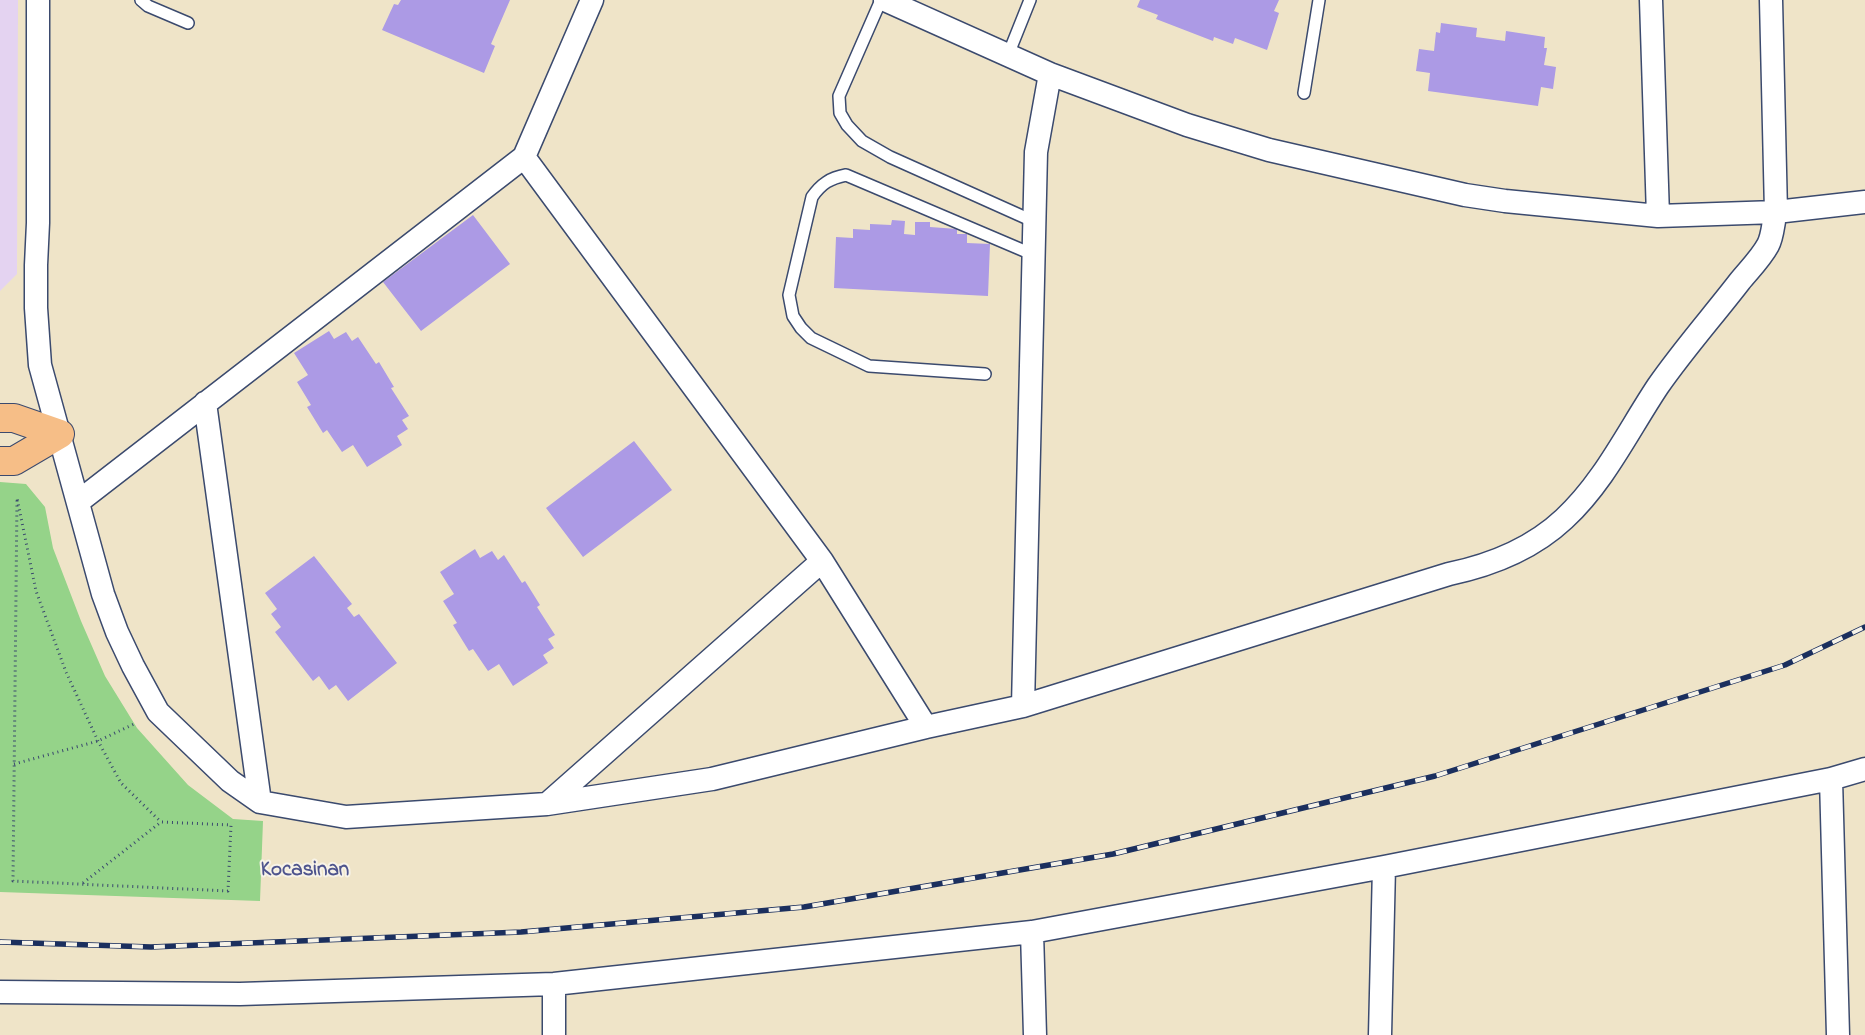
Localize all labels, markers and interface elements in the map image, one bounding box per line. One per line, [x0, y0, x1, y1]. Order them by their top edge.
district label: Kocasinan [261, 859, 349, 885]

